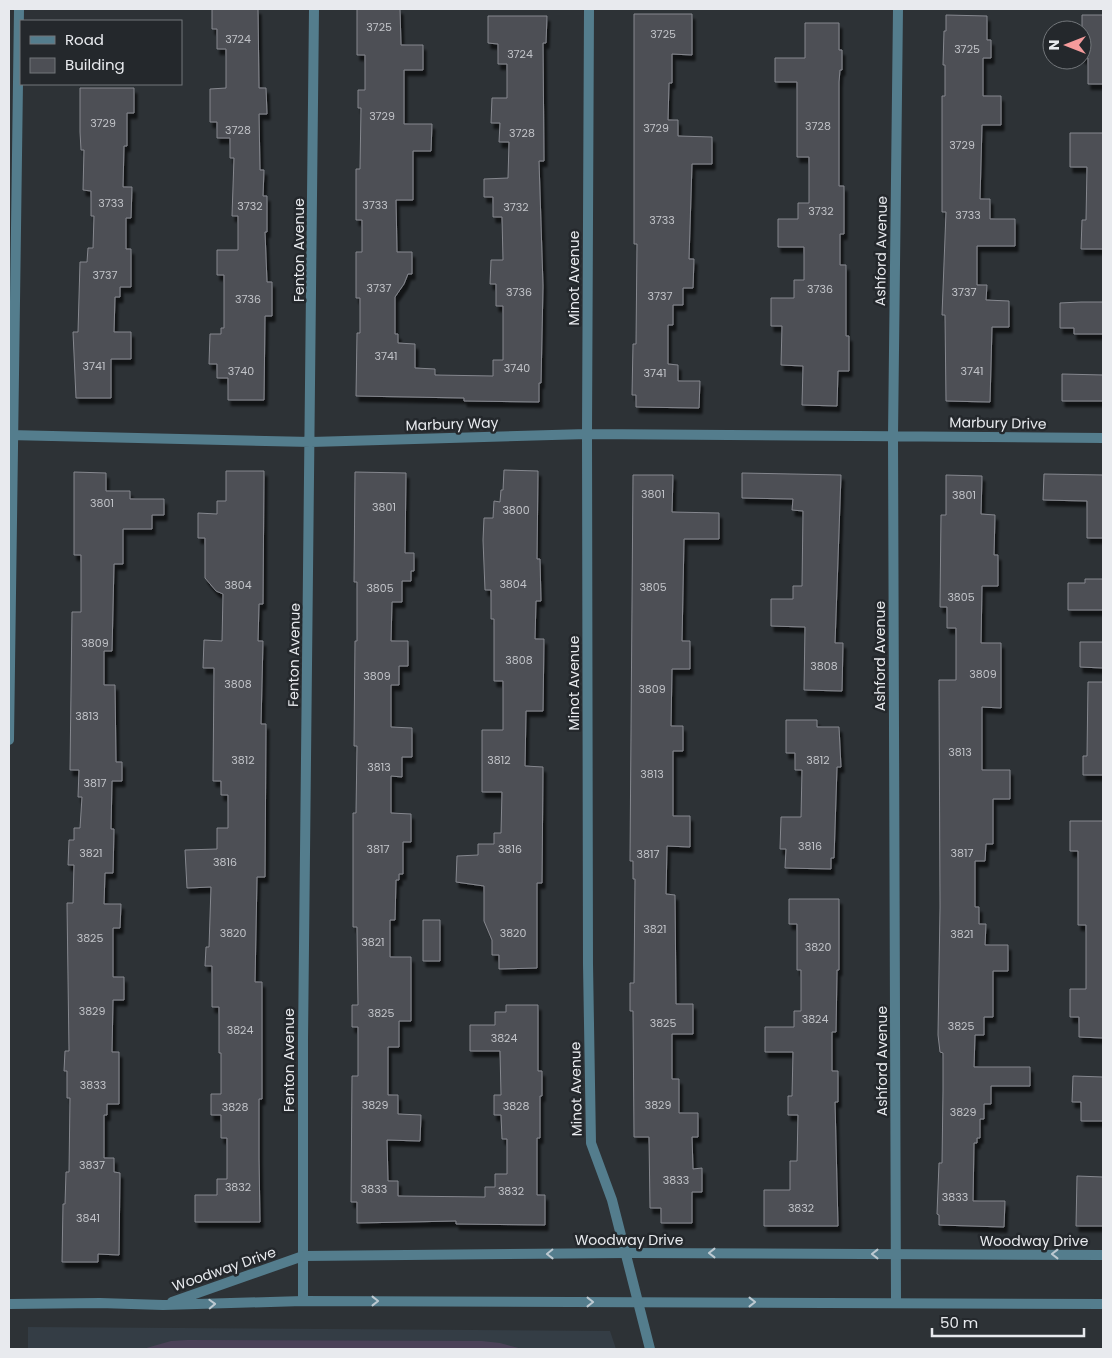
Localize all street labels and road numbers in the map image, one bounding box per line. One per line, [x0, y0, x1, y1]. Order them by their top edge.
street label: Ashford Avenue [870, 195, 892, 306]
street label: Fenton Avenue [289, 198, 309, 302]
street label: Minot Avenue [564, 230, 584, 325]
street label: Marbury Way [405, 412, 499, 436]
street label: Marbury Drive [949, 412, 1047, 434]
street label: Ashford Avenue [870, 601, 890, 711]
street label: Fenton Avenue [283, 603, 305, 707]
street label: Minot Avenue [564, 635, 584, 730]
street label: Ashford Avenue [872, 1006, 892, 1116]
street label: Fenton Avenue [279, 1008, 299, 1112]
street label: Minot Avenue [565, 1041, 587, 1137]
street label: Woodway Drive [575, 1230, 684, 1250]
street label: Woodway Drive [980, 1231, 1089, 1251]
street label: Woodway Drive [169, 1242, 279, 1296]

